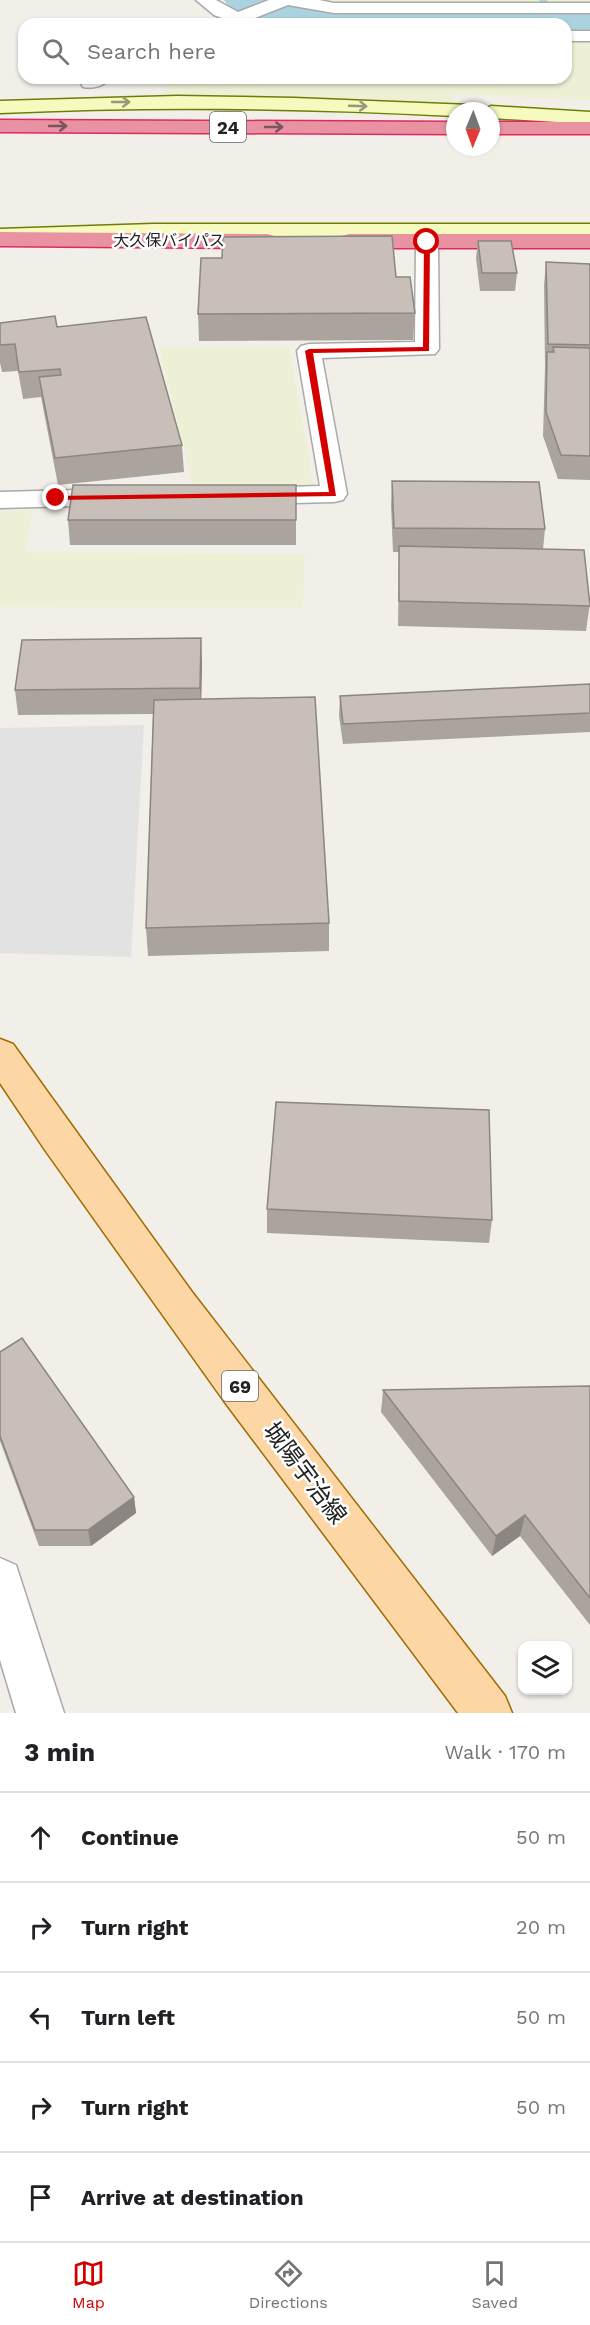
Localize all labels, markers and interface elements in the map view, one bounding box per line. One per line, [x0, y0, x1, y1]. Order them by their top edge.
search box [18, 18, 572, 84]
icon: search [39, 35, 72, 68]
text: Search here [87, 39, 216, 64]
one-way arrow [111, 96, 131, 108]
one-way arrow [347, 101, 367, 112]
north arrow [446, 102, 500, 156]
road number: 24 [210, 112, 246, 142]
one-way arrow [48, 120, 68, 132]
one-way arrow [264, 121, 284, 133]
route start [413, 228, 439, 254]
street label: 大久保バイパス [113, 231, 225, 250]
route end [42, 484, 68, 510]
road number: 69 [222, 1371, 258, 1401]
street label: 城陽宇治線 [258, 1417, 352, 1529]
map controls [518, 1641, 572, 1695]
button: layers [518, 1641, 572, 1695]
text: 3 min [24, 1737, 95, 1767]
text: Walk · 170 m [445, 1740, 566, 1764]
icon: ahead [24, 1821, 57, 1854]
text: Continue [81, 1825, 179, 1850]
text: 50 m [516, 1825, 566, 1849]
icon: right [24, 1911, 57, 1944]
text: Turn right [81, 1915, 188, 1940]
text: 20 m [516, 1915, 566, 1939]
icon: left [24, 2001, 57, 2034]
text: Turn left [81, 2005, 175, 2030]
text: 50 m [516, 2005, 566, 2029]
icon: right [24, 2091, 57, 2124]
text: Turn right [81, 2095, 188, 2120]
text: 50 m [516, 2095, 566, 2119]
icon: arrive [24, 2181, 57, 2214]
text: Arrive at destination [81, 2185, 304, 2210]
tab: Map [72, 2257, 105, 2312]
tab: Directions [249, 2257, 328, 2312]
tab: Saved [472, 2257, 518, 2312]

